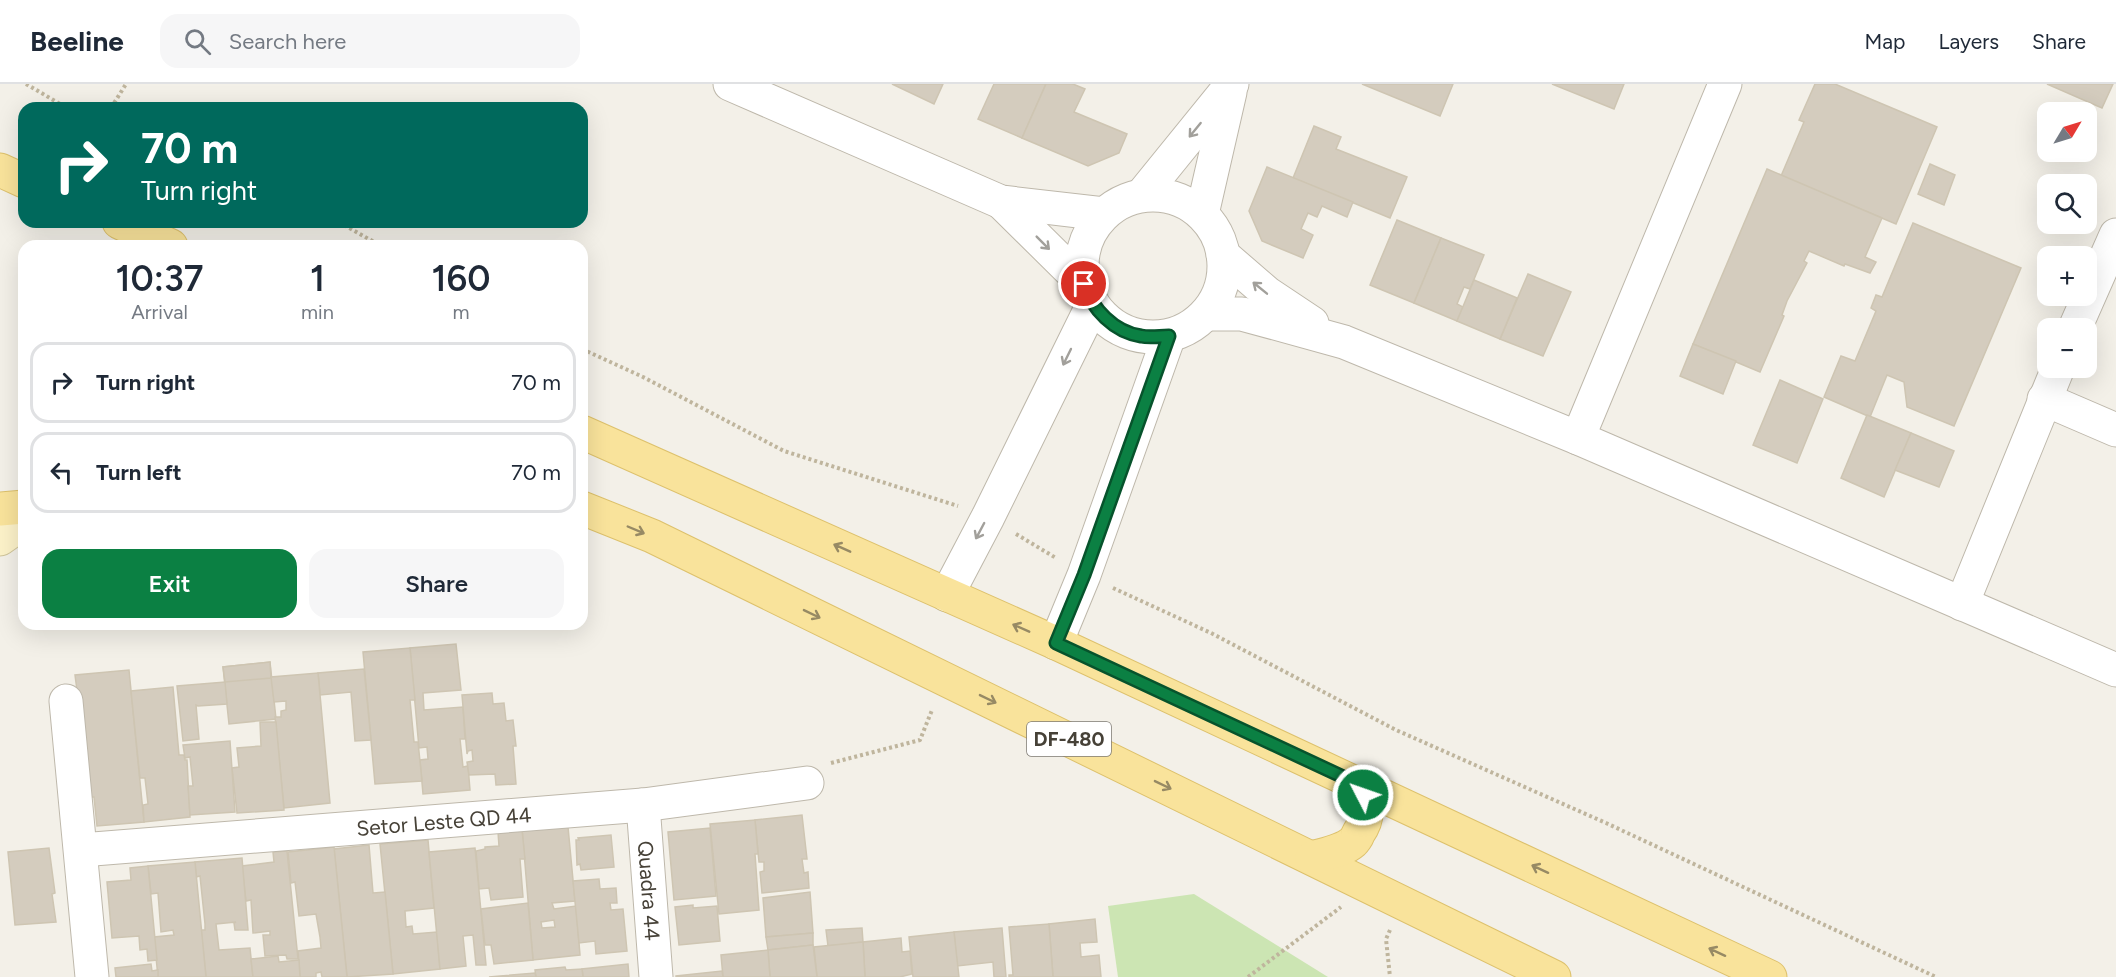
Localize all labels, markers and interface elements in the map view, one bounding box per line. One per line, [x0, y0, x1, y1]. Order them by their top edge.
search box [160, 14, 580, 68]
text: Beeline [30, 24, 124, 58]
icon: search [181, 25, 214, 58]
text: Search here [229, 28, 346, 55]
text: Map [1865, 29, 1905, 54]
text: Layers [1938, 29, 1999, 54]
text: Share [2032, 29, 2086, 54]
north arrow [2037, 102, 2097, 162]
map controls [2037, 102, 2097, 378]
one-way arrow [1188, 122, 1201, 138]
text: 70 m [141, 123, 238, 174]
icon: right [42, 126, 120, 204]
text: Turn right [141, 174, 257, 207]
button: search [2037, 174, 2097, 234]
one-way arrow [1035, 236, 1050, 251]
button: + [2037, 246, 2097, 306]
text: 10:37 [116, 257, 204, 300]
text: 1 [310, 257, 325, 300]
text: 160 [431, 257, 490, 300]
pin [1058, 258, 1109, 309]
icon: arrive [1067, 267, 1100, 300]
one-way arrow [1252, 281, 1268, 294]
text: Arrival [131, 300, 188, 324]
text: min [301, 300, 334, 324]
text: m [452, 300, 469, 324]
button: − [2037, 318, 2097, 378]
one-way arrow [1060, 347, 1072, 365]
icon: right [45, 366, 78, 399]
text: Turn right [96, 369, 195, 396]
text: 70 m [511, 369, 561, 396]
icon: left [45, 456, 78, 489]
text: Turn left [96, 459, 182, 486]
text: 70 m [511, 459, 561, 486]
one-way arrow [974, 522, 985, 540]
one-way arrow [627, 525, 645, 536]
one-way arrow [834, 542, 852, 554]
button: Exit [42, 549, 297, 618]
button: Share [309, 549, 564, 618]
one-way arrow [803, 609, 821, 620]
one-way arrow [1012, 621, 1030, 633]
one-way arrow [978, 694, 996, 706]
road number: DF-480 [1027, 722, 1111, 756]
position arrow [1331, 763, 1395, 827]
one-way arrow [1153, 780, 1171, 792]
street label: Setor Leste QD 44 [355, 801, 532, 840]
street label: Quadra 44 [633, 840, 666, 942]
one-way arrow [1532, 863, 1550, 875]
one-way arrow [1708, 946, 1726, 958]

